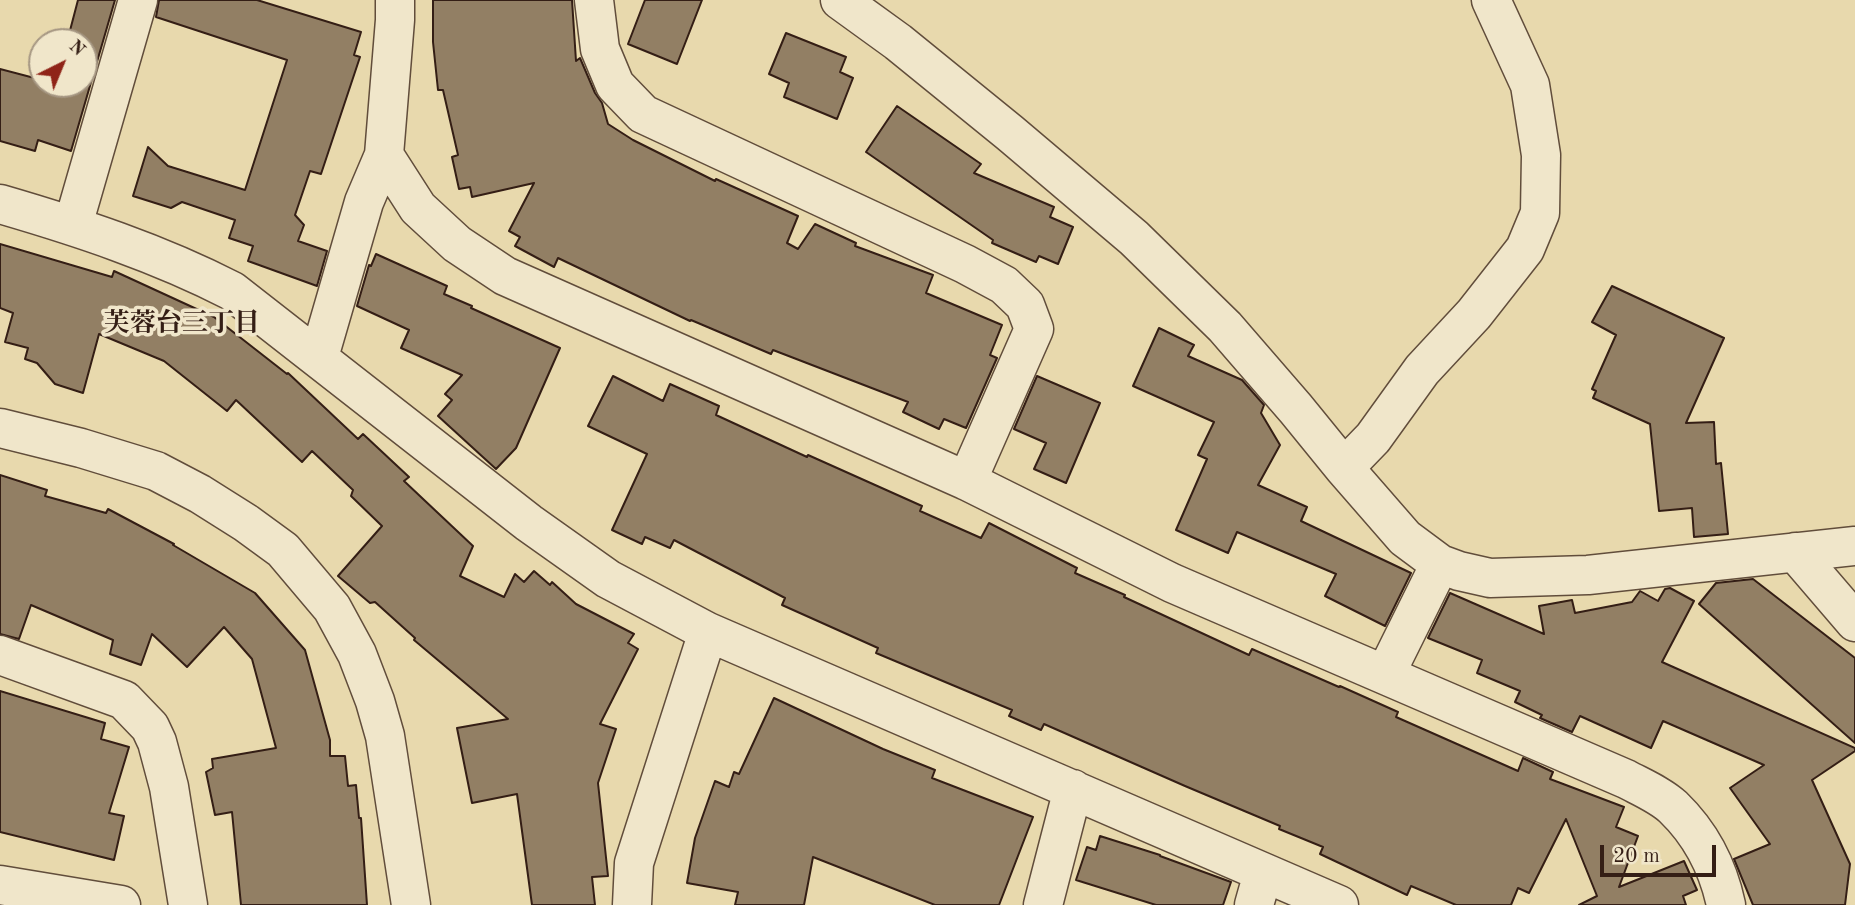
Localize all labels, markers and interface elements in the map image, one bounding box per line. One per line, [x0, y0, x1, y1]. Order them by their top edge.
north arrow [28, 28, 98, 98]
text: N [65, 37, 88, 61]
district label: 芙蓉台三丁目 [104, 308, 260, 340]
scale bar [1603, 832, 1718, 876]
text: 20 m [1613, 846, 1660, 867]

